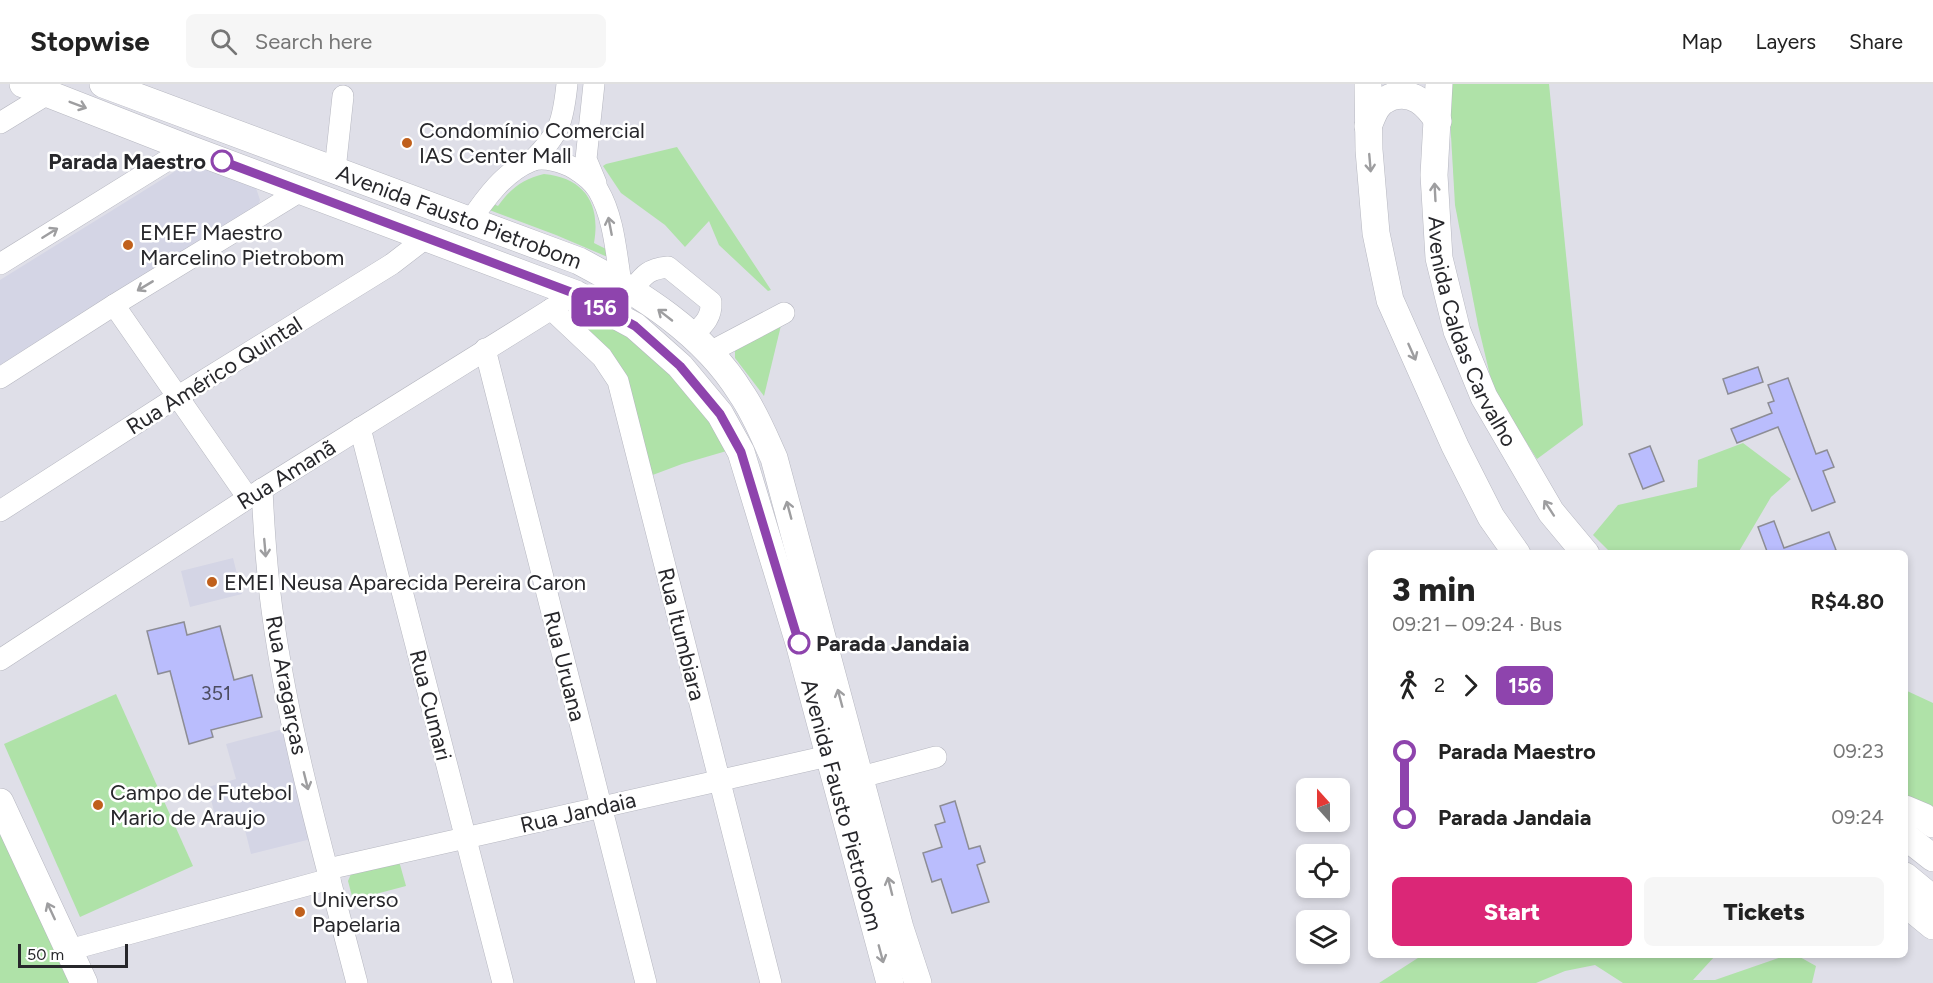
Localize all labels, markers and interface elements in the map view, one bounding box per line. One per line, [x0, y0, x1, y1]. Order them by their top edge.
search box [186, 14, 606, 68]
text: Stopwise [30, 24, 150, 58]
icon: search [207, 25, 240, 58]
text: Search here [255, 28, 372, 55]
text: Map [1682, 29, 1722, 54]
text: Layers [1755, 29, 1816, 54]
text: Share [1849, 29, 1903, 54]
one-way arrow [68, 100, 87, 111]
place label: Condomínio Comercial IAS Center Mall [419, 117, 645, 169]
marker: Condomínio Comercial IAS Center Mall [400, 136, 414, 150]
place label: Parada Maestro [48, 148, 206, 175]
marker: Parada Maestro [211, 150, 233, 172]
one-way arrow [1365, 153, 1376, 173]
street label: Avenida Fausto Pietrobom [333, 159, 585, 275]
one-way arrow [1430, 182, 1441, 202]
street label: Avenida Caldas Carvalho [1422, 215, 1523, 452]
one-way arrow [604, 216, 616, 235]
place label: EMEF Maestro Marcelino Pietrobom [140, 219, 344, 271]
one-way arrow [41, 227, 58, 239]
marker: EMEF Maestro Marcelino Pietrobom [121, 238, 135, 252]
one-way arrow [136, 280, 153, 293]
line badge: 156 [566, 288, 634, 326]
text: 156 [583, 295, 617, 320]
one-way arrow [657, 309, 673, 321]
street label: Rua Américo Quintal [121, 310, 307, 440]
one-way arrow [1406, 343, 1418, 361]
street label: Rua Amanã [232, 434, 340, 515]
one-way arrow [1543, 500, 1555, 517]
one-way arrow [782, 501, 794, 520]
one-way arrow [260, 537, 271, 557]
street label: Rua Itumbiara [652, 565, 711, 703]
place label: EMEI Neusa Aparecida Pereira Caron [224, 569, 586, 596]
text: 3 min [1392, 570, 1475, 609]
marker: EMEI Neusa Aparecida Pereira Caron [205, 575, 219, 589]
text: R$4.80 [1811, 588, 1884, 615]
street label: Rua Uruana [538, 608, 591, 724]
text: 09:21 – 09:24 · Bus [1392, 612, 1562, 636]
street label: Rua Aragarças [260, 613, 313, 757]
place label: Parada Jandaia [816, 630, 970, 657]
marker: Parada Jandaia [788, 632, 810, 654]
street label: Rua Cumari [404, 647, 457, 763]
icon: walk [1392, 669, 1425, 702]
icon: forward [1454, 669, 1487, 702]
text: 2 [1434, 673, 1445, 697]
text: 156 [1508, 673, 1541, 698]
street label: Avenida Fausto Pietrobom [795, 676, 888, 934]
house number: 351 [201, 681, 231, 705]
one-way arrow [833, 689, 845, 708]
text: Parada Maestro [1438, 738, 1596, 765]
text: 09:23 [1833, 739, 1884, 763]
one-way arrow [301, 771, 313, 790]
north arrow [1296, 778, 1350, 832]
map controls [1296, 778, 1350, 964]
place label: Campo de Futebol Mario de Araujo [110, 779, 292, 831]
street label: Rua Jandaia [518, 786, 639, 839]
marker: Campo de Futebol Mario de Araujo [91, 798, 105, 812]
text: Parada Jandaia [1438, 804, 1592, 831]
text: 09:24 [1831, 805, 1884, 829]
button: locate [1296, 844, 1350, 898]
one-way arrow [884, 877, 895, 896]
button: Start [1392, 877, 1632, 946]
button: Tickets [1644, 877, 1884, 946]
place label: Universo Papelaria [312, 886, 401, 938]
one-way arrow [44, 902, 56, 920]
marker: Universo Papelaria [293, 905, 307, 919]
button: layers [1296, 910, 1350, 964]
scale bar [18, 941, 128, 968]
one-way arrow [876, 944, 887, 963]
text: 50 m [27, 945, 64, 964]

